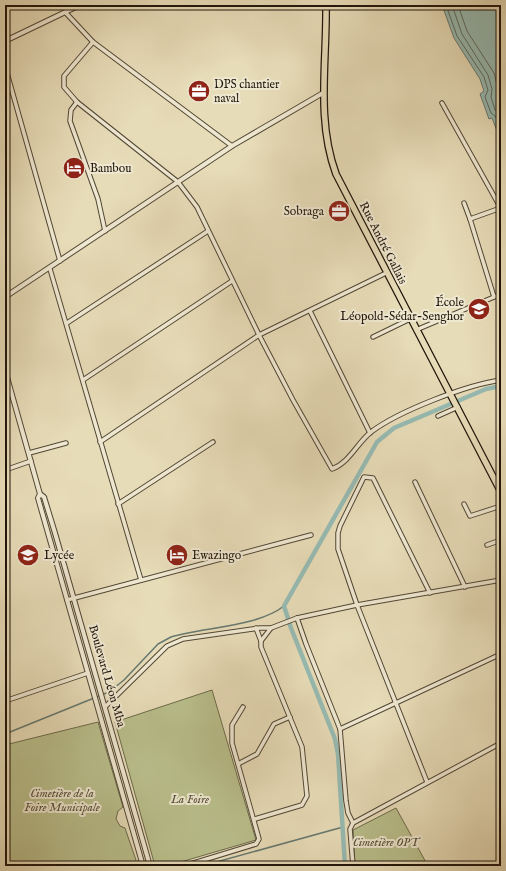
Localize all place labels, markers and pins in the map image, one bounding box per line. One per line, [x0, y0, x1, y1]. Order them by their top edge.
place label: DPS chantier naval [214, 77, 280, 106]
office icon: DPS chantier naval [186, 78, 212, 104]
hotel icon: Bambou [61, 155, 87, 181]
place label: Bambou [90, 161, 131, 176]
office icon: Sobraga [326, 198, 352, 224]
place label: Sobraga [284, 204, 325, 219]
place label: École Léopold-Sédar-Senghor [340, 294, 465, 325]
school or university icon: École Léopold-Sédar-Senghor [466, 296, 492, 322]
school or university icon: Lycée [15, 542, 41, 568]
hotel icon: Ewazingo [164, 542, 190, 568]
place label: Lycée [44, 548, 75, 563]
place label: Ewazingo [192, 548, 242, 563]

